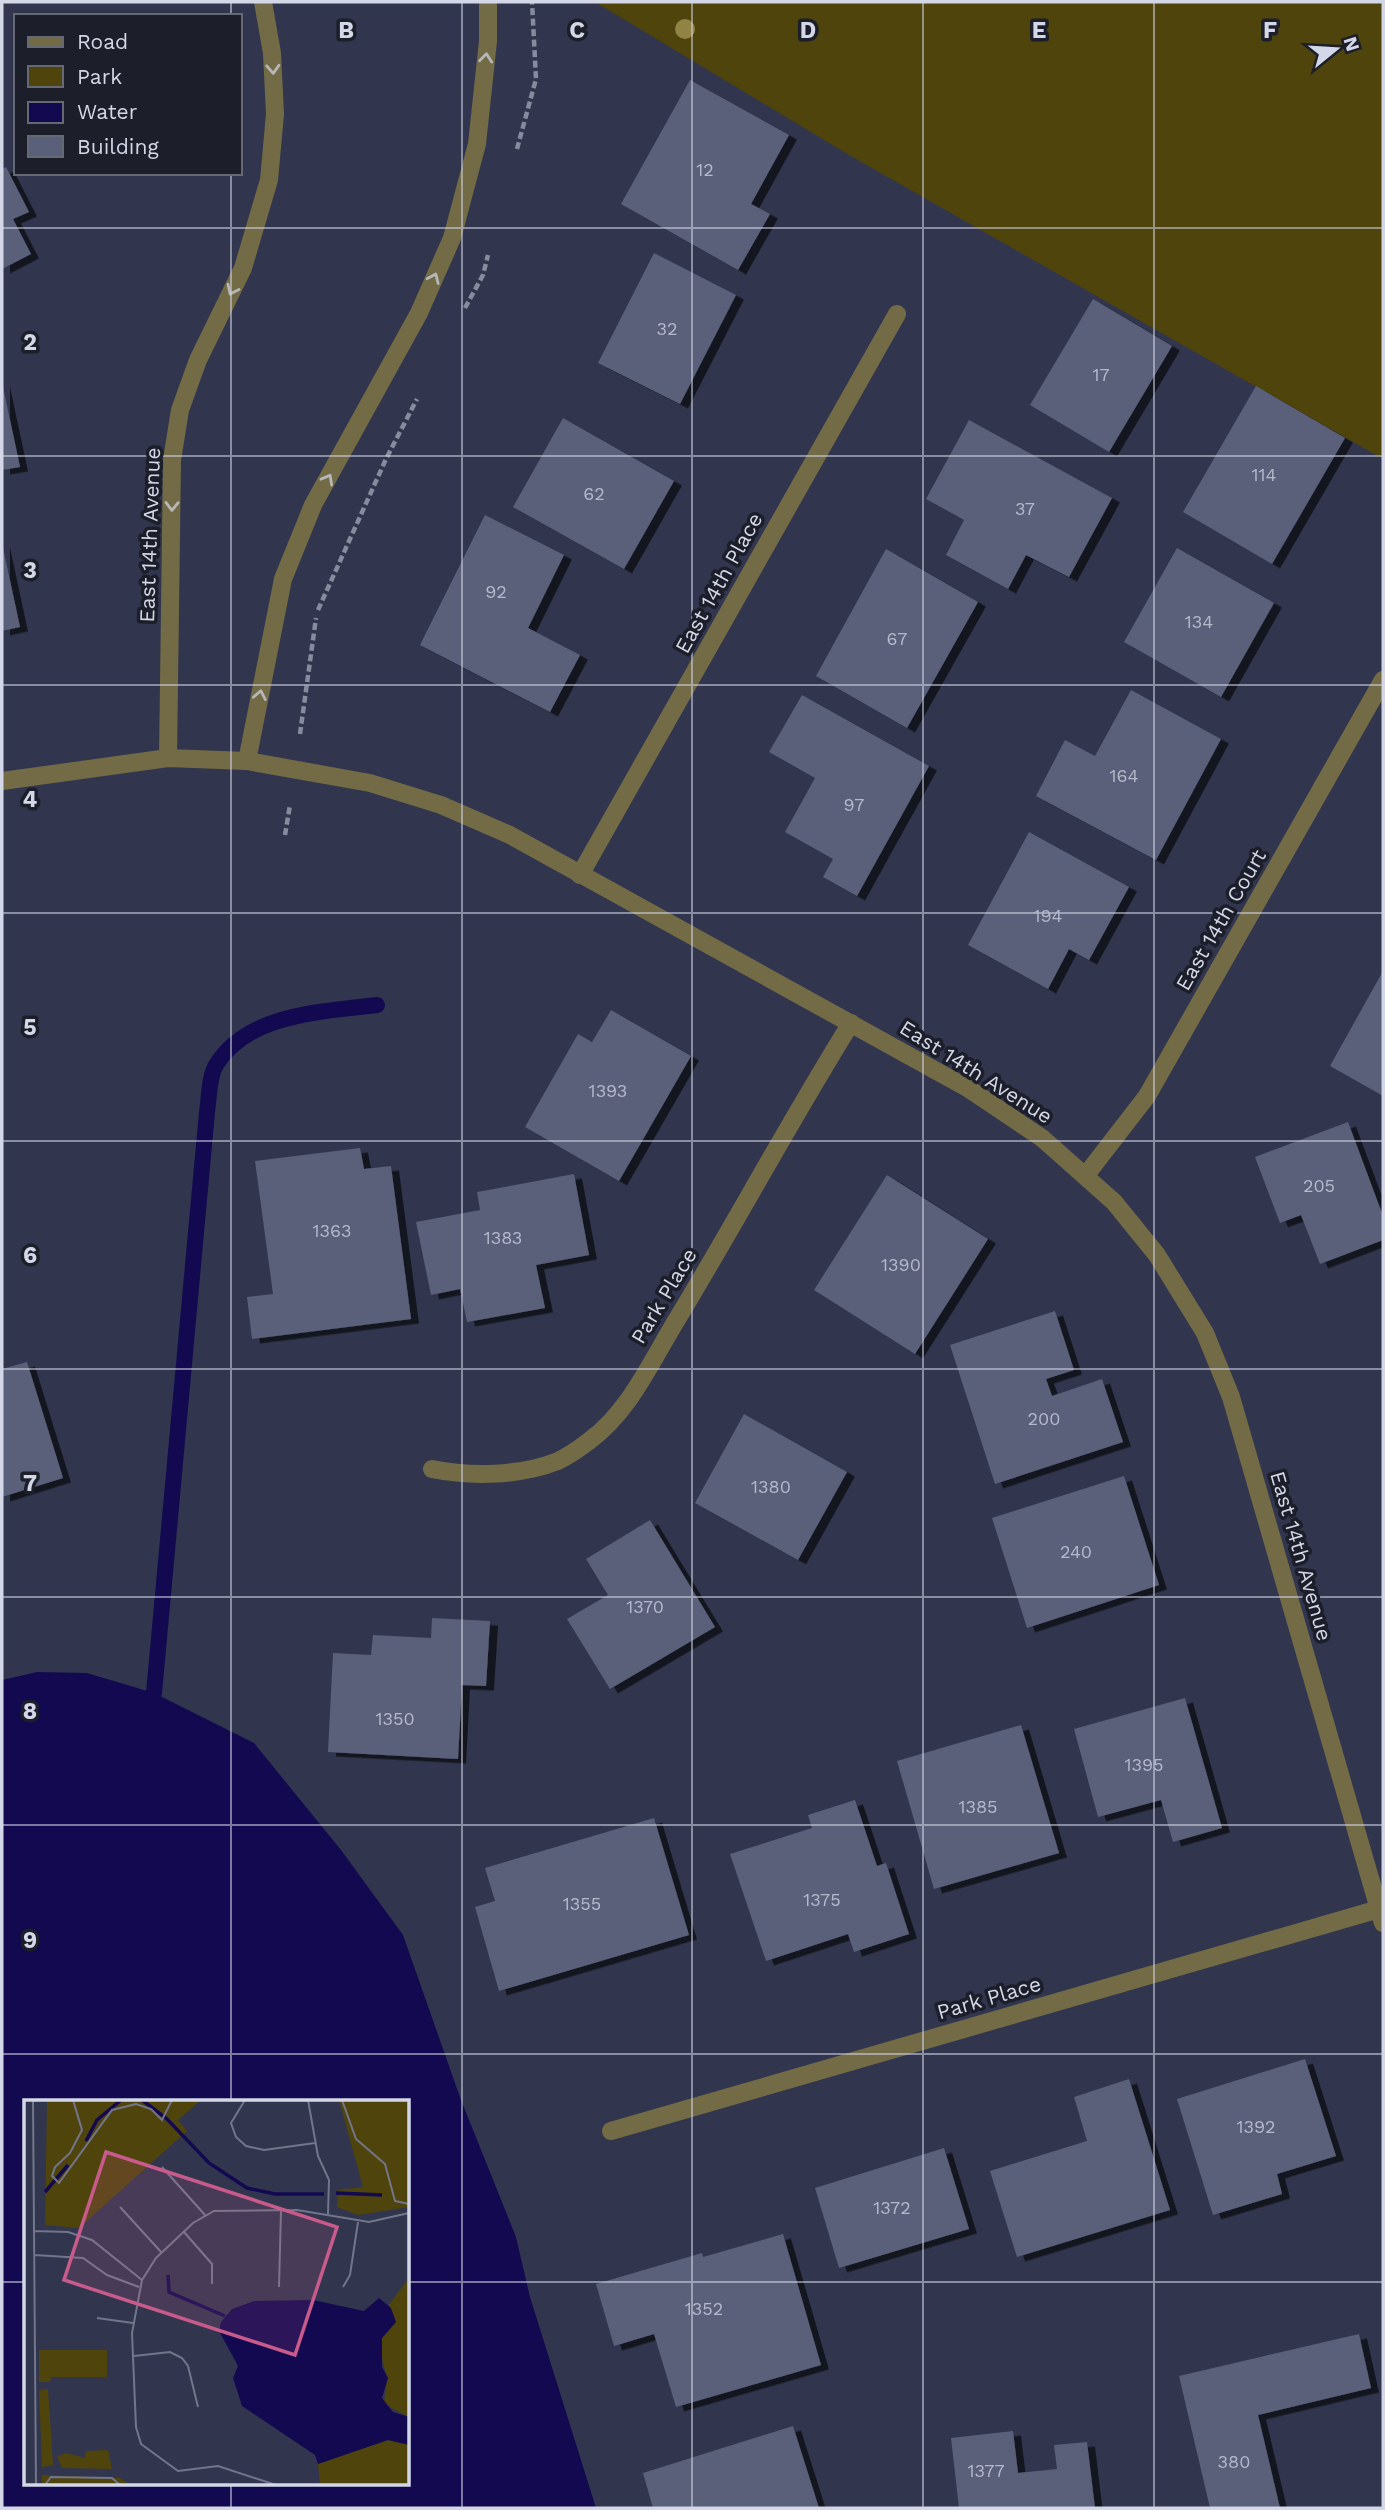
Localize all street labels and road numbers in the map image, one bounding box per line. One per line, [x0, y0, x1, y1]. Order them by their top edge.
street label: East 14th Avenue [134, 447, 165, 623]
street label: East 14th Place [670, 508, 768, 657]
street label: East 14th Court [1170, 845, 1271, 995]
street label: East 14th Avenue [895, 1015, 1057, 1129]
street label: Park Place [625, 1243, 702, 1348]
street label: East 14th Avenue [1265, 1468, 1338, 1644]
street label: Park Place [934, 1971, 1044, 2024]

